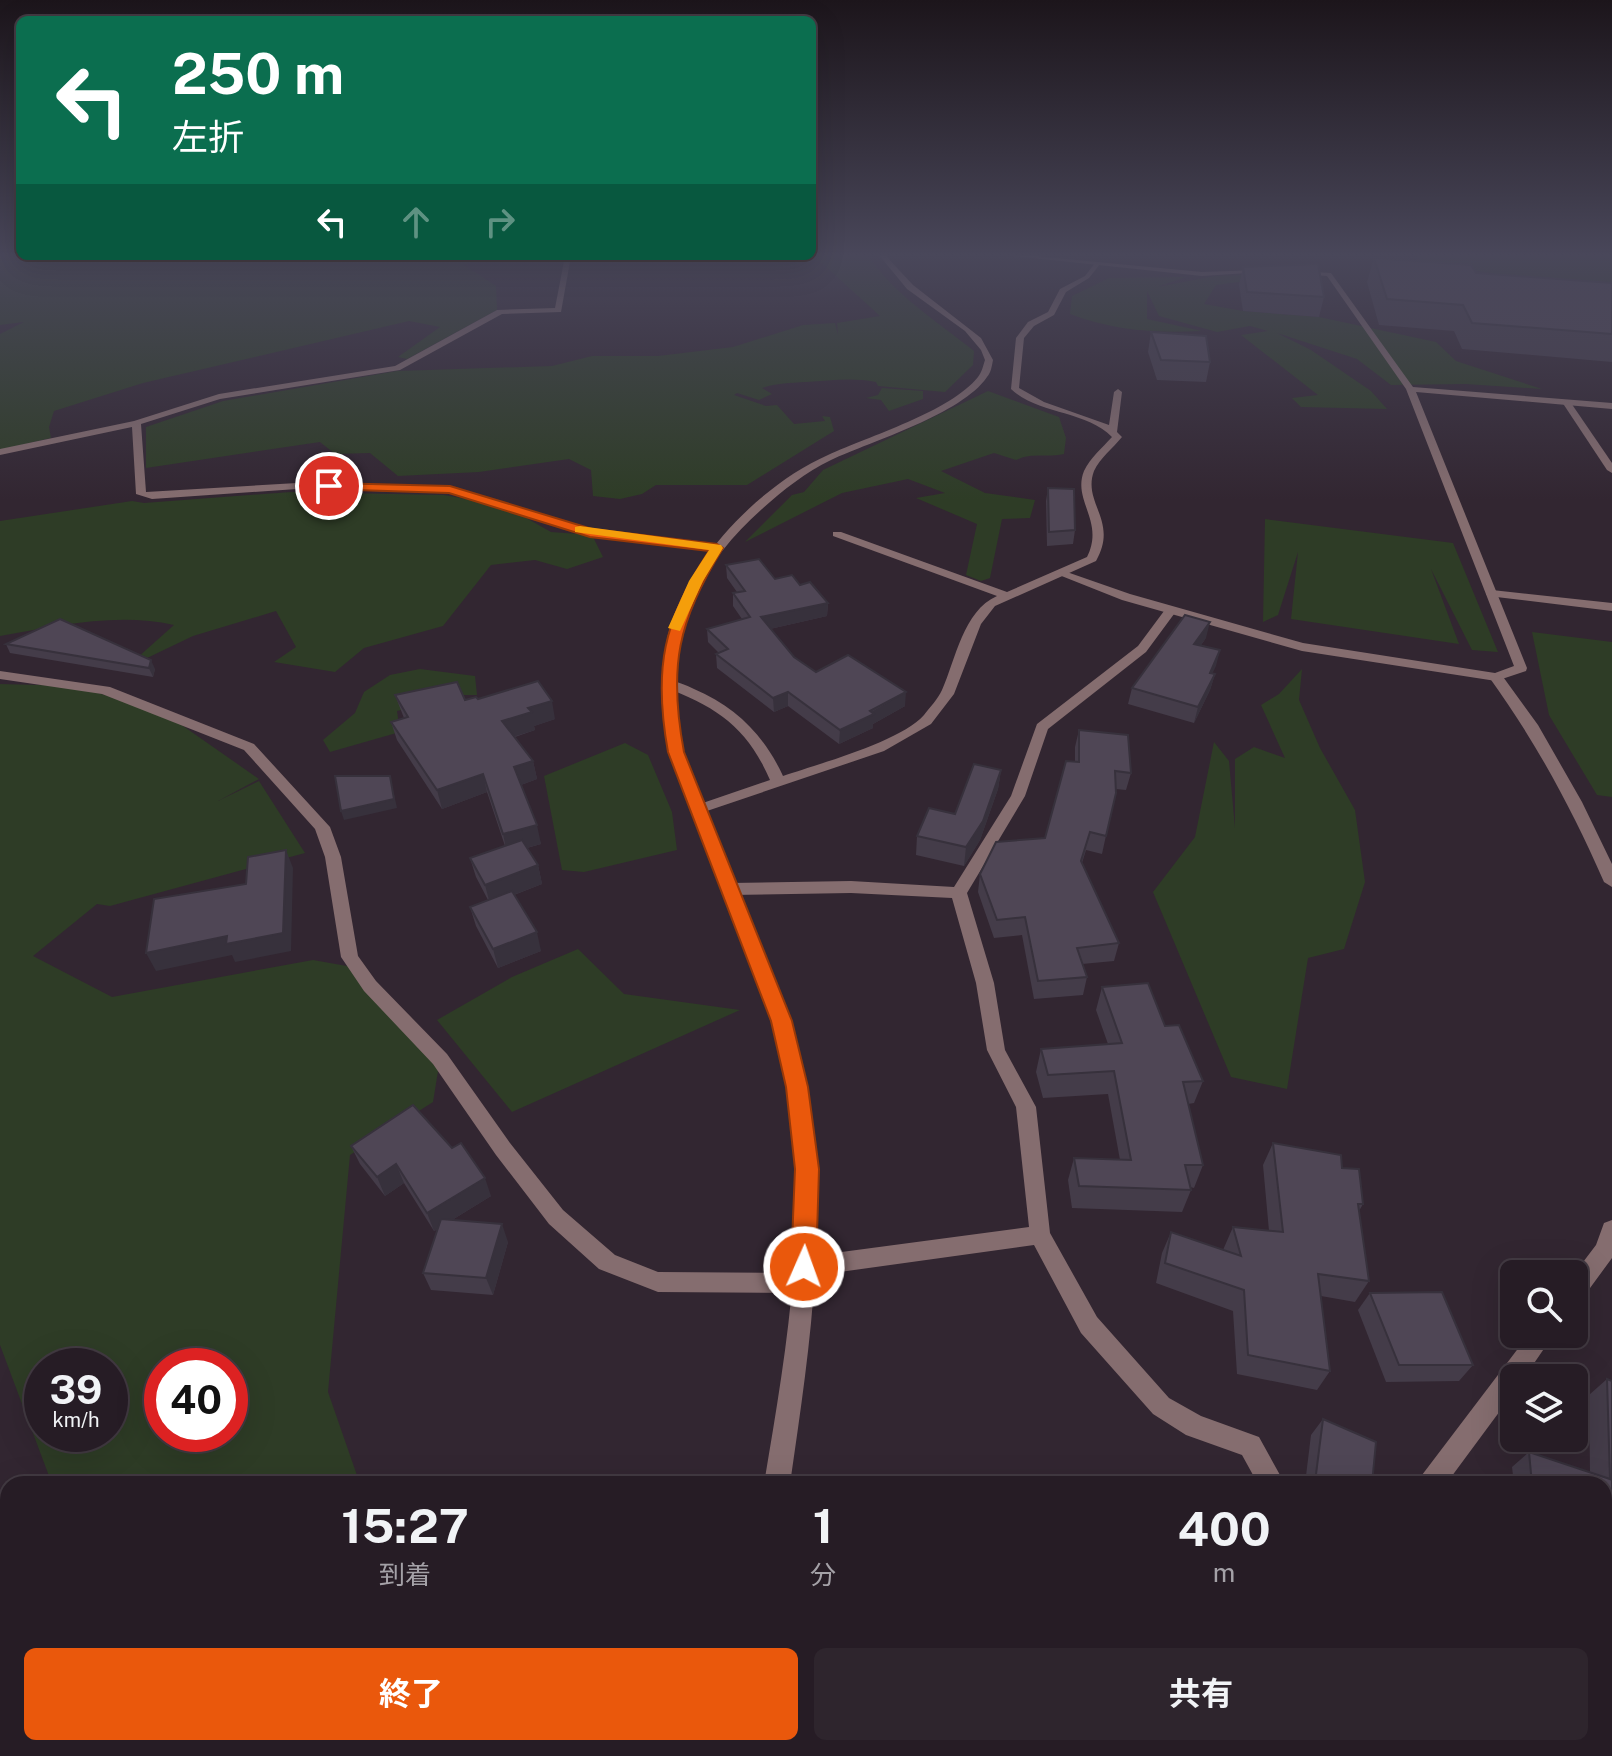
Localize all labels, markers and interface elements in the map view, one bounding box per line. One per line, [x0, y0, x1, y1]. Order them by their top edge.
text: 250 m [172, 41, 344, 107]
icon: left [40, 48, 144, 152]
text: 左折 [172, 116, 244, 158]
icon: left [310, 200, 354, 244]
icon: ahead [394, 200, 438, 244]
icon: right [478, 200, 522, 244]
pin [295, 452, 363, 520]
icon: arrive [307, 464, 351, 508]
position arrow [762, 1225, 846, 1309]
map controls [1500, 1260, 1588, 1452]
button: search [1500, 1260, 1588, 1348]
speed limit sign: 40 [144, 1348, 248, 1452]
button: layers [1500, 1364, 1588, 1452]
text: 39 [50, 1366, 102, 1413]
text: km/h [52, 1408, 100, 1432]
text: 15:27 [341, 1497, 469, 1554]
text: 1 [813, 1497, 833, 1554]
text: 400 [1177, 1500, 1271, 1557]
text: m [1213, 1557, 1235, 1588]
text: 到着 [379, 1559, 431, 1590]
text: 分 [810, 1559, 836, 1590]
button: 終了 [24, 1648, 798, 1740]
button: 共有 [814, 1648, 1588, 1740]

